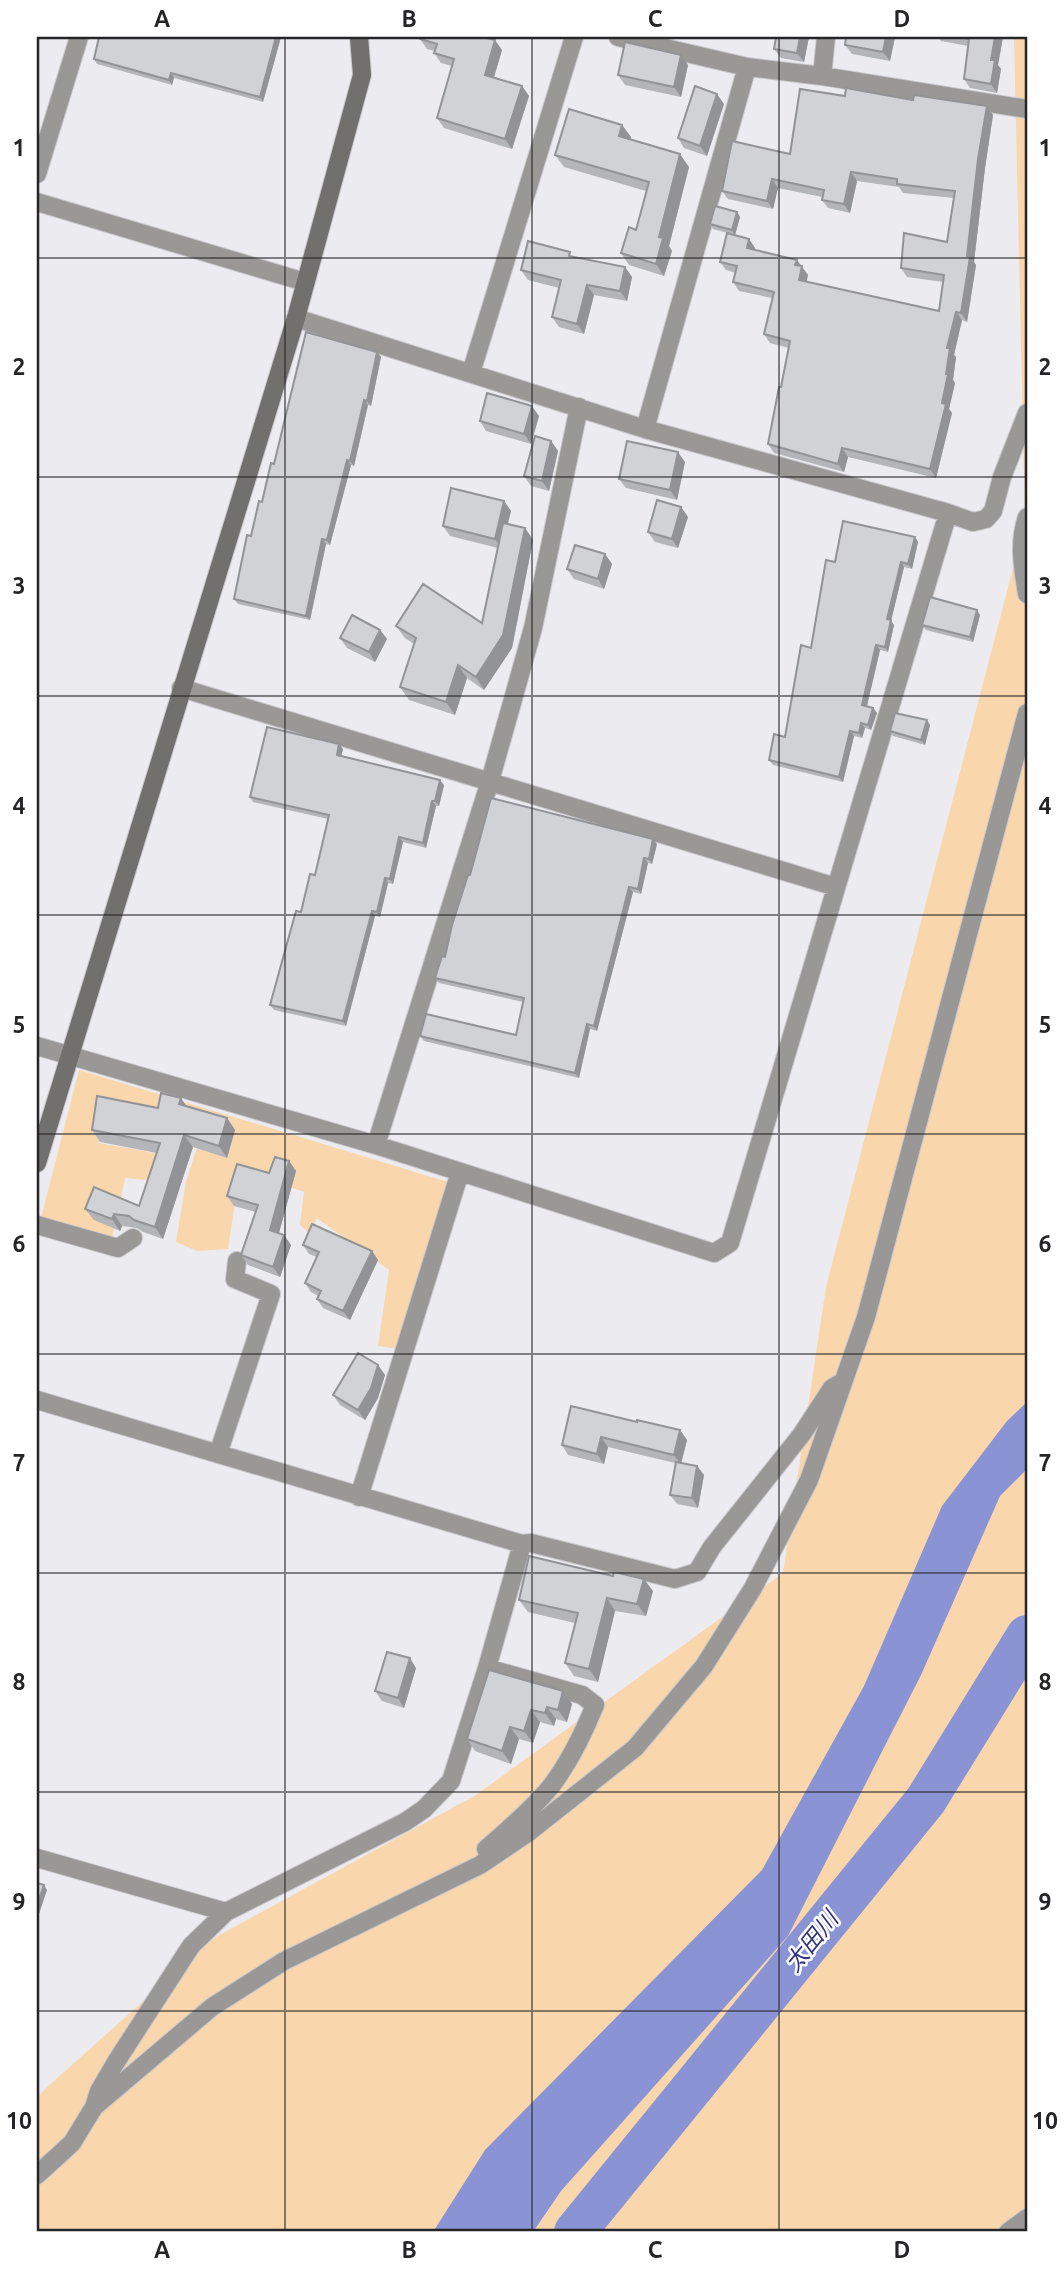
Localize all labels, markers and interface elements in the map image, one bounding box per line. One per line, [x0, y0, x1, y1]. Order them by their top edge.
text: A [154, 6, 170, 31]
text: B [401, 6, 417, 31]
text: C [648, 6, 663, 31]
text: D [894, 6, 910, 31]
text: 1 [13, 135, 25, 160]
text: 1 [1039, 135, 1051, 160]
text: 2 [13, 354, 25, 379]
text: 2 [1039, 354, 1051, 379]
text: 3 [13, 573, 25, 598]
text: 3 [1039, 573, 1051, 598]
text: 4 [13, 793, 26, 818]
text: 4 [1039, 793, 1052, 818]
text: 5 [13, 1012, 25, 1037]
text: 5 [1039, 1012, 1051, 1037]
text: 6 [13, 1231, 26, 1256]
text: 6 [1039, 1231, 1052, 1256]
text: 7 [13, 1450, 25, 1475]
text: 7 [1039, 1450, 1051, 1475]
text: 8 [13, 1669, 25, 1694]
text: 8 [1039, 1669, 1051, 1694]
text: 9 [13, 1889, 25, 1914]
text: 9 [1039, 1889, 1051, 1914]
water label: 太田川 [780, 1904, 844, 1976]
text: 10 [6, 2108, 32, 2133]
text: 10 [1032, 2108, 1058, 2133]
text: A [154, 2237, 170, 2262]
text: B [401, 2237, 417, 2262]
text: C [648, 2237, 663, 2262]
text: D [894, 2237, 910, 2262]

